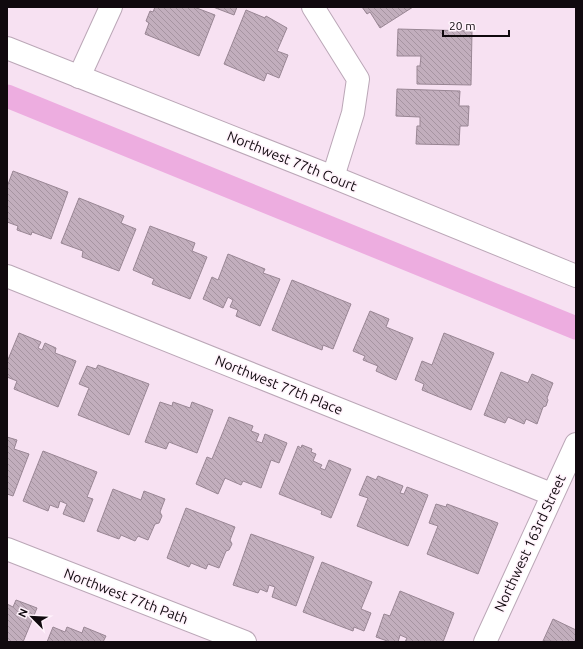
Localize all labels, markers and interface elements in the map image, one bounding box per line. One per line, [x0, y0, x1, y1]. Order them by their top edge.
scale bar [443, 12, 509, 38]
text: 20 m [449, 19, 476, 32]
street label: Northwest 77th Court [225, 128, 360, 195]
street label: Northwest 77th Place [213, 352, 345, 418]
street label: Northwest 163rd Street [491, 471, 569, 614]
street label: Northwest 77th Path [62, 565, 190, 627]
north arrow [12, 597, 52, 637]
text: N [16, 607, 30, 619]

